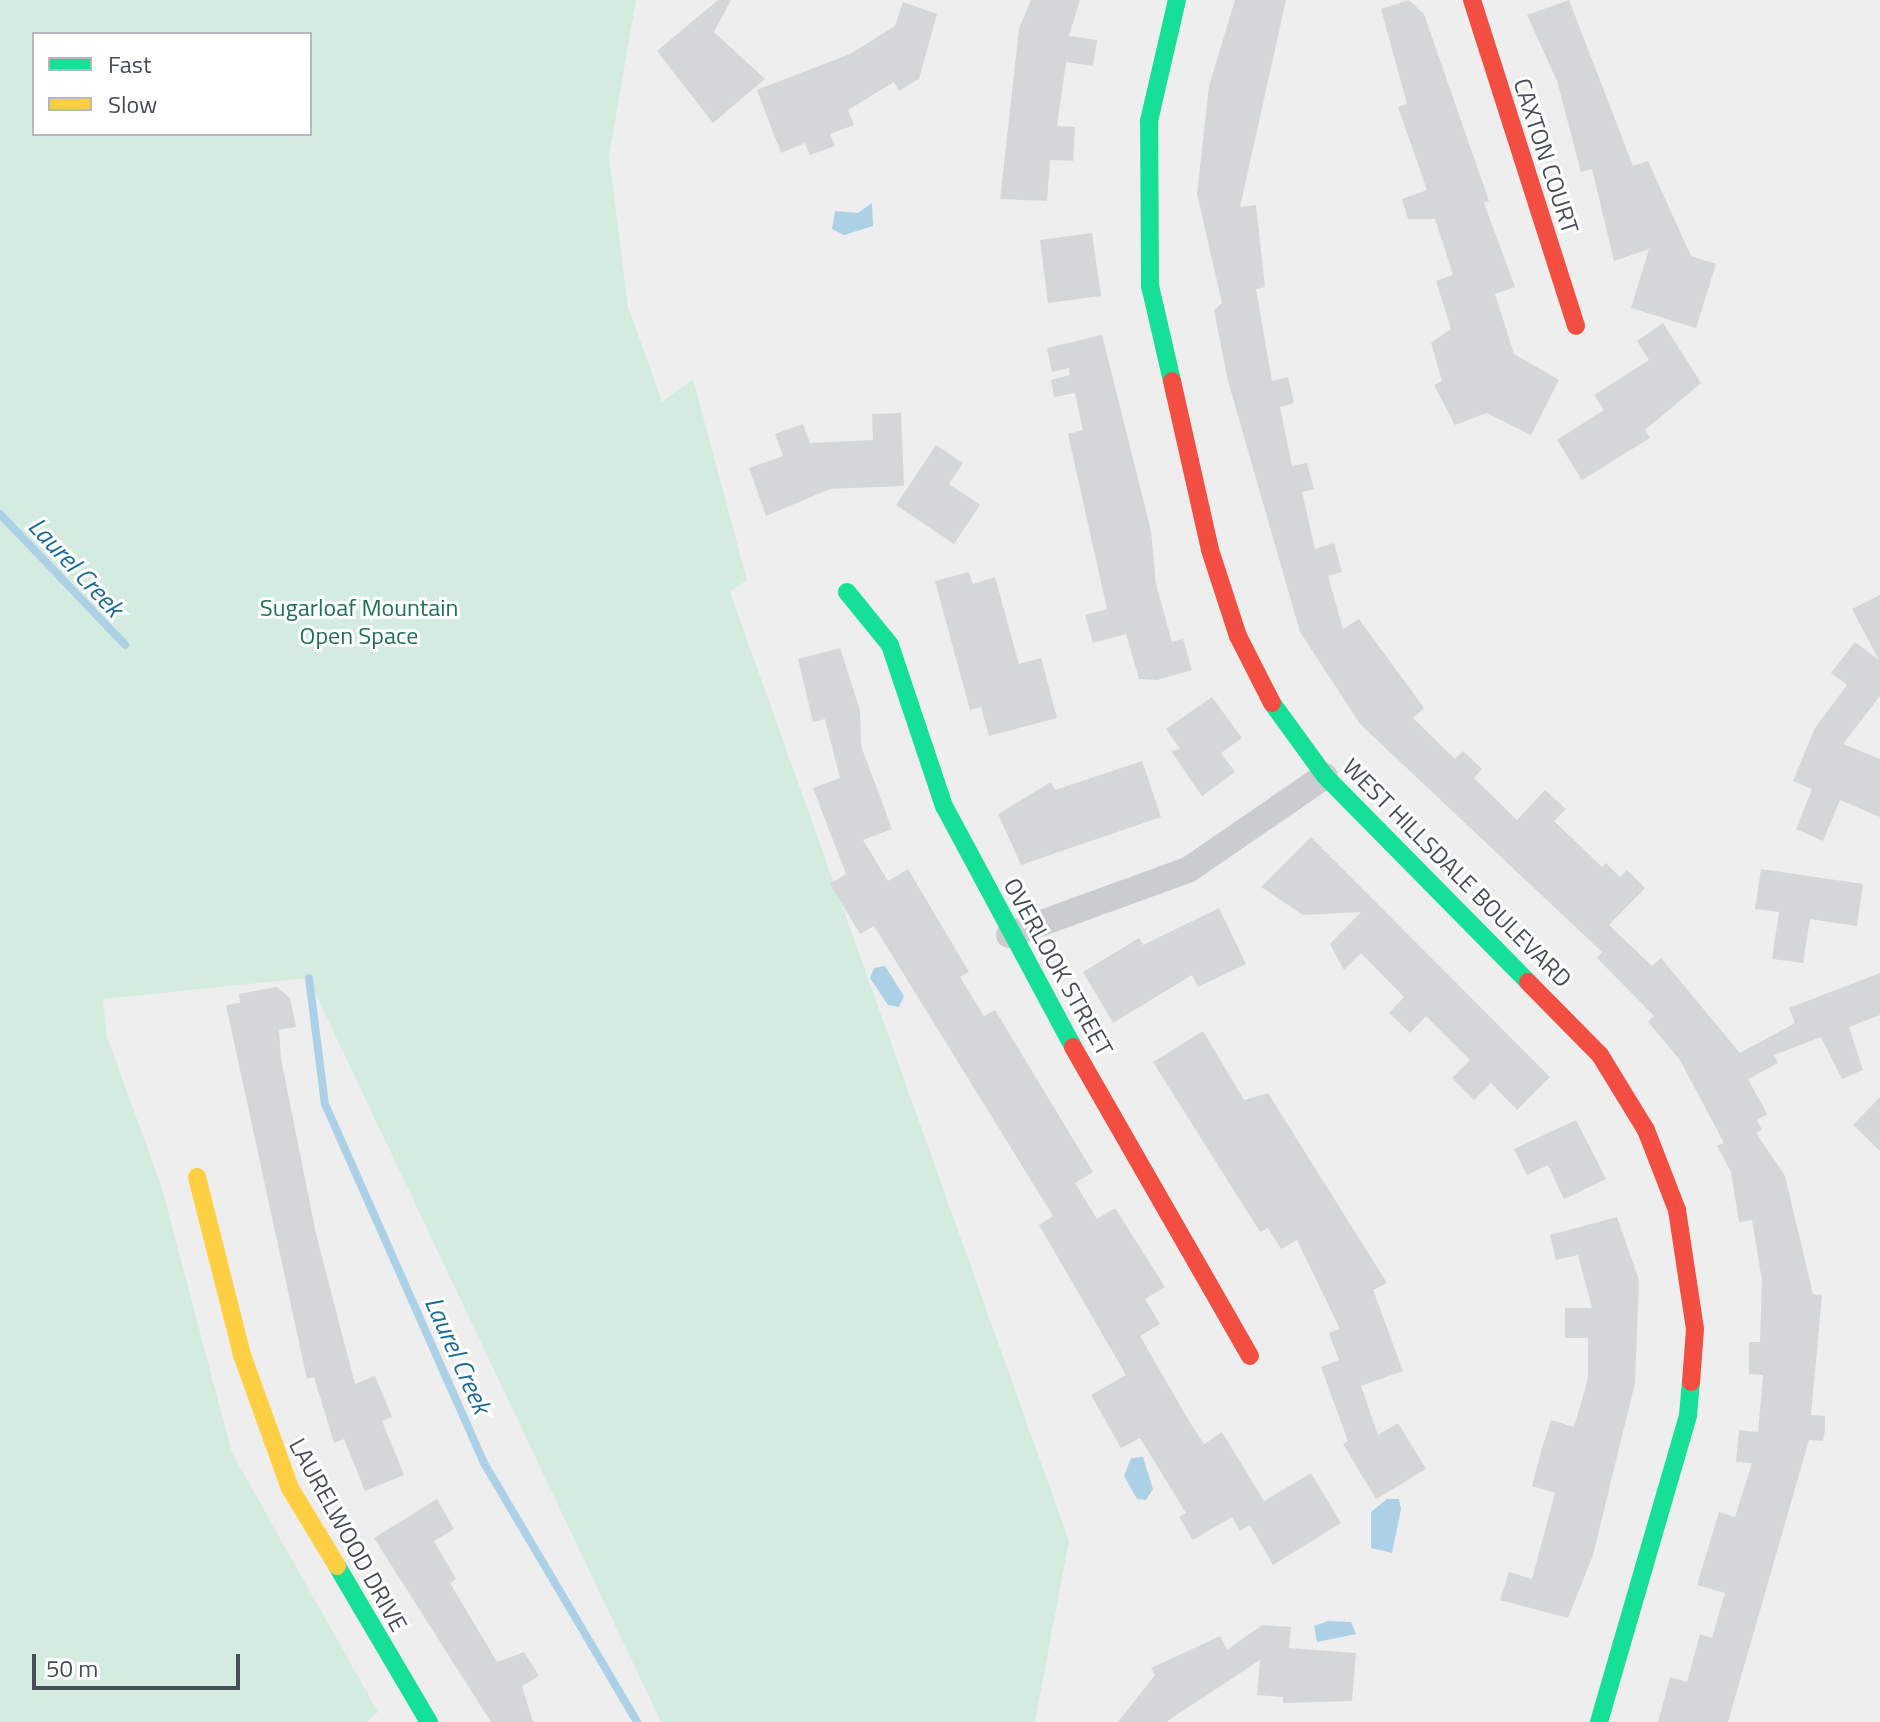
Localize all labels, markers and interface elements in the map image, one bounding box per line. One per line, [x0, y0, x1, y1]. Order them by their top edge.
legend [32, 32, 312, 136]
text: Fast [108, 46, 151, 82]
street label: CAXTON COURT [1507, 75, 1585, 237]
text: Slow [108, 86, 157, 122]
water label: Laurel Creek [22, 511, 130, 623]
park label: Sugarloaf Mountain Open Space [260, 594, 458, 650]
street label: WEST HILLSDALE BOULEVARD [1337, 753, 1577, 993]
street label: OVERLOOK STREET [997, 873, 1119, 1061]
water label: Laurel Creek [418, 1292, 498, 1418]
street label: LAURELWOOD DRIVE [283, 1433, 413, 1637]
scale bar [36, 1638, 244, 1688]
text: 50 m [46, 1650, 98, 1686]

